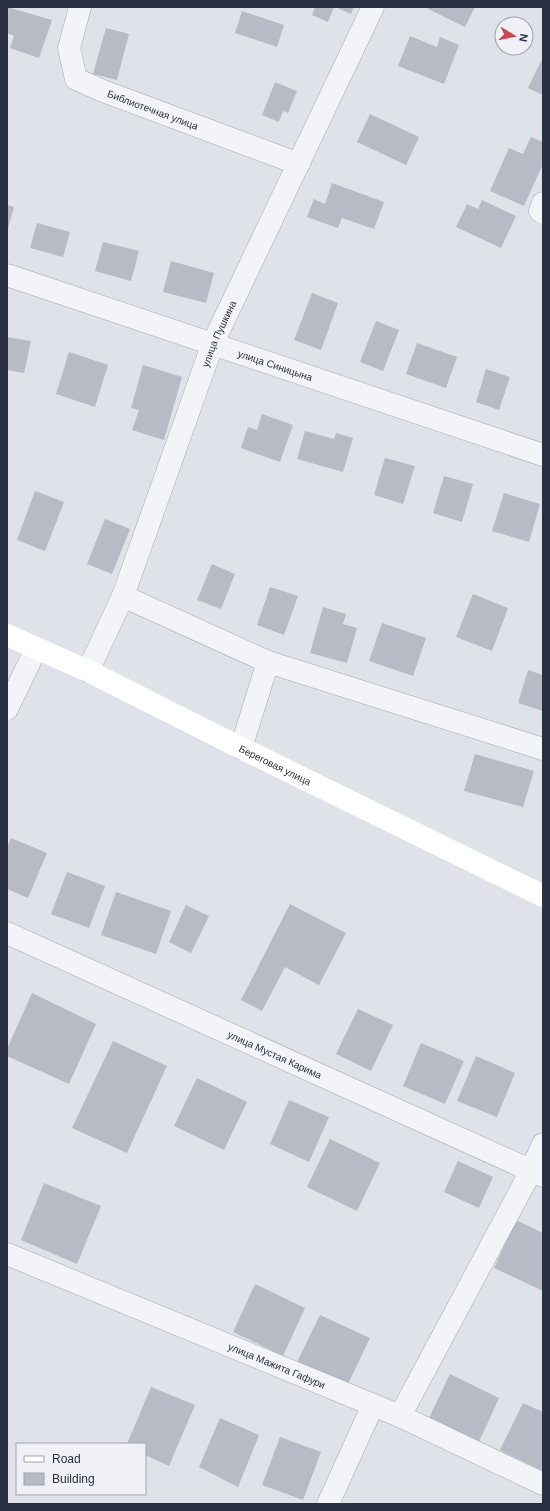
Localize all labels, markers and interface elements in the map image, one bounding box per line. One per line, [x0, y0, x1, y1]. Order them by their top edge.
north arrow [494, 16, 534, 56]
text: N [517, 33, 530, 43]
street label: Библиотечная улица [106, 88, 200, 132]
street label: улица Пушкина [200, 298, 239, 369]
street label: улица Синицына [236, 348, 314, 383]
street label: Береговая улица [237, 743, 313, 788]
street label: улица Мустая Карима [226, 1029, 324, 1081]
street label: улица Мажита Гафури [227, 1341, 327, 1391]
legend [16, 1443, 146, 1495]
text: Road [52, 1452, 81, 1466]
text: Building [52, 1472, 95, 1486]

